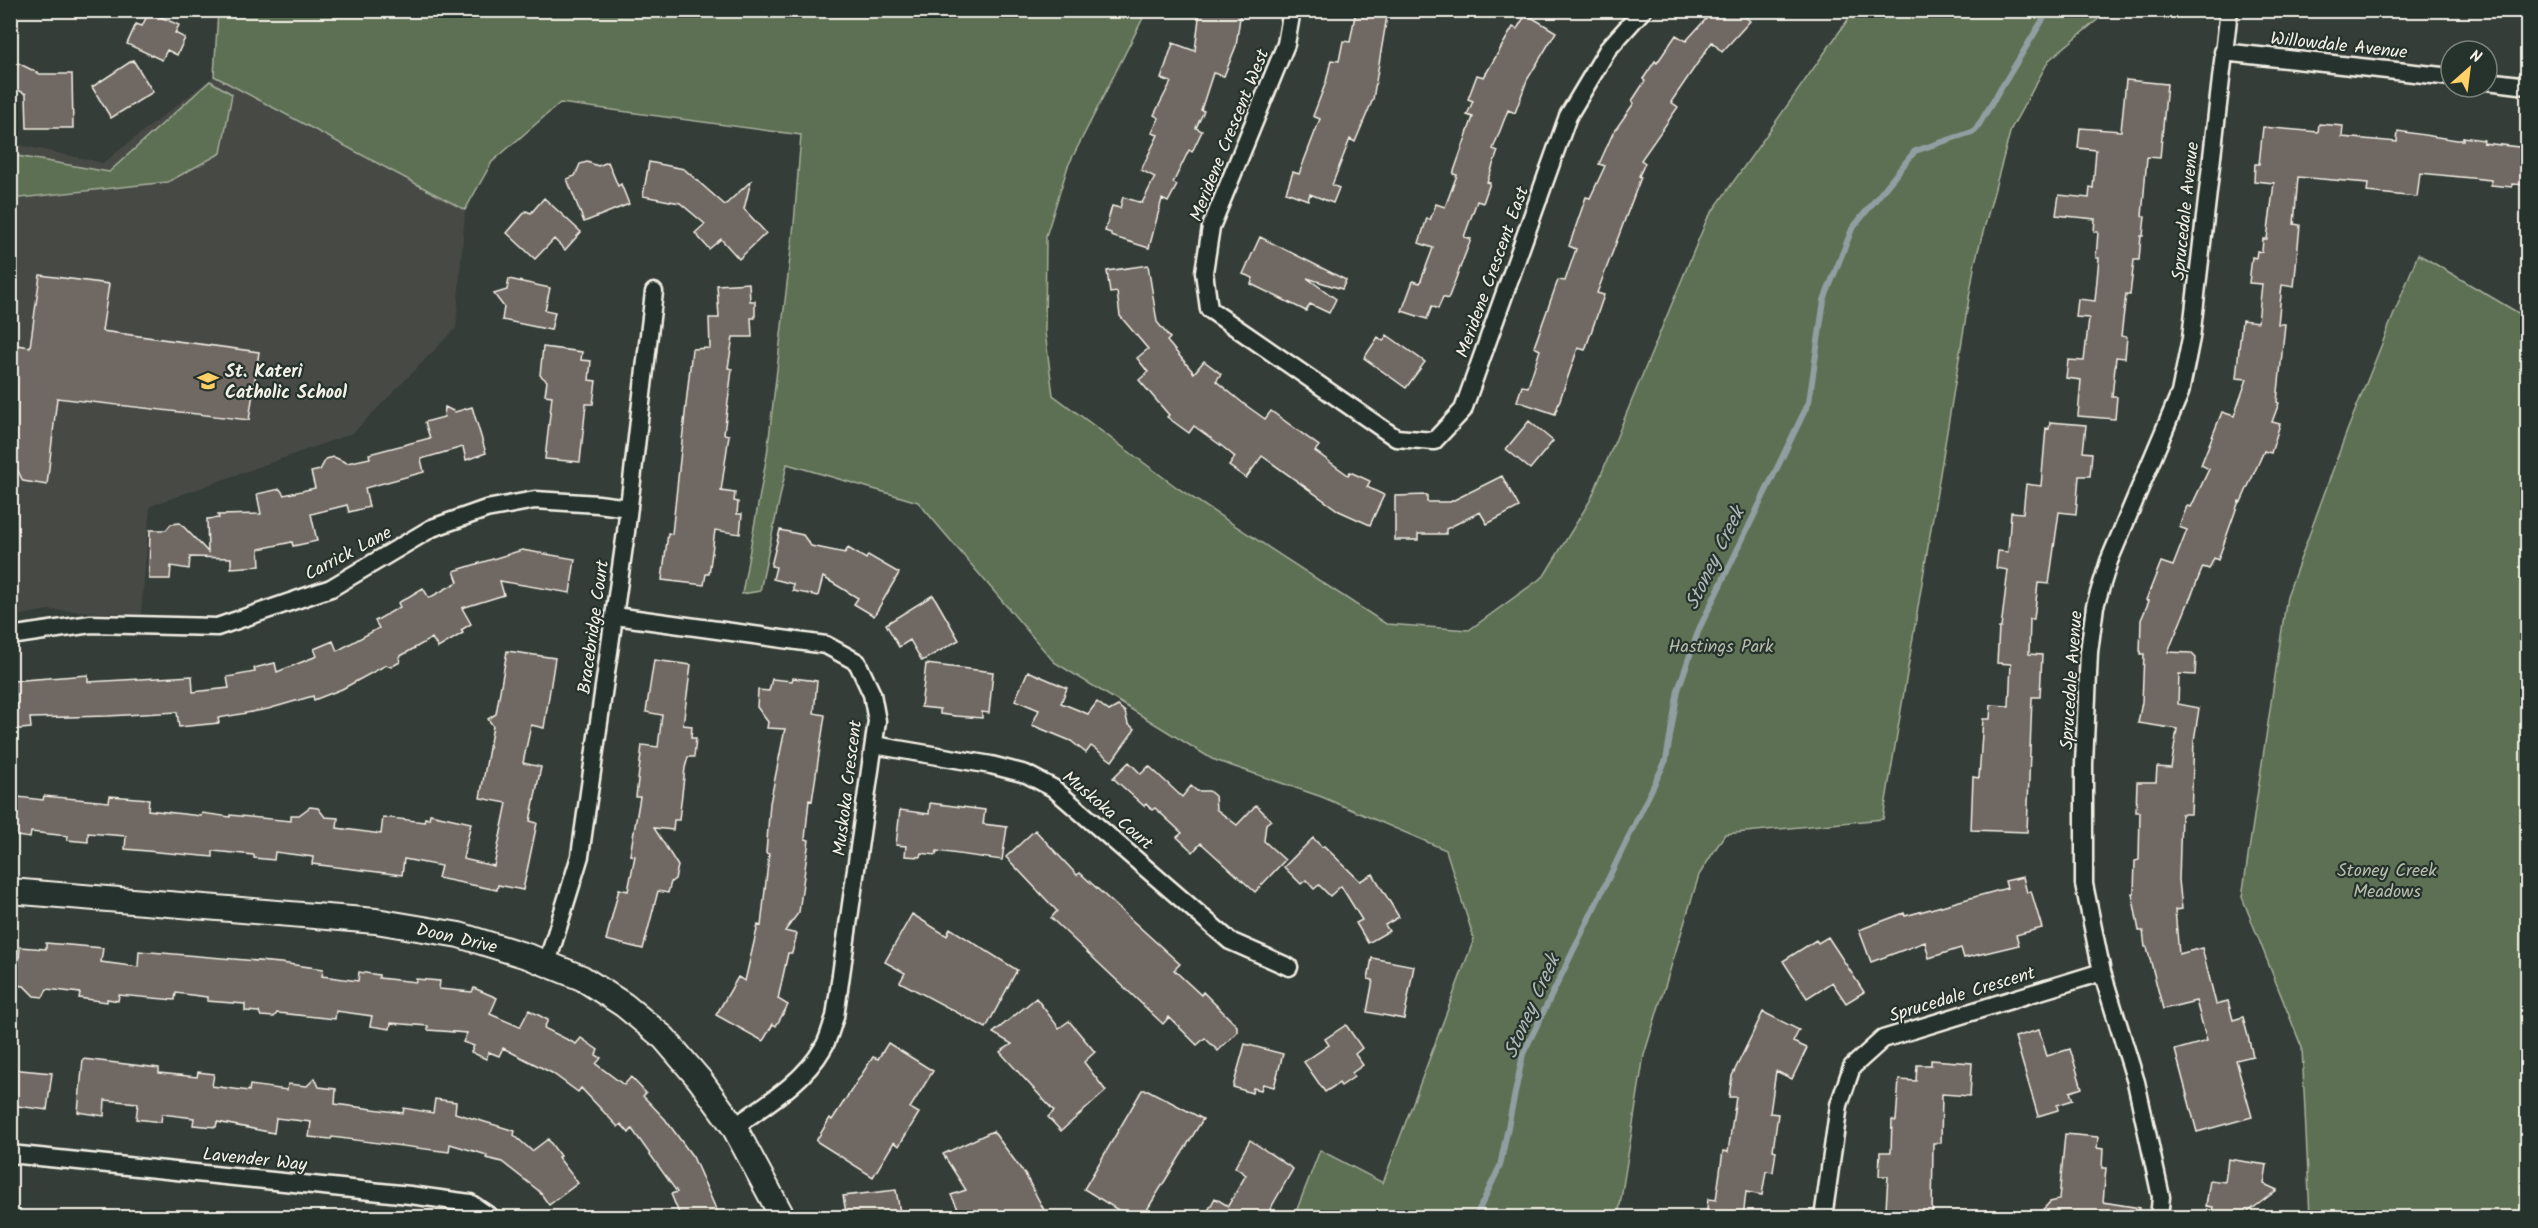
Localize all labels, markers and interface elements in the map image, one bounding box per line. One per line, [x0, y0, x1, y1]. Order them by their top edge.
street label: Willowdale Avenue [2269, 25, 2409, 68]
north arrow [2439, 39, 2499, 99]
street label: Meridene Crescent West [1183, 44, 1279, 226]
text: N [2465, 44, 2486, 70]
street label: Sprucedale Avenue [2165, 141, 2208, 282]
street label: Meridene Crescent East [1449, 182, 1538, 362]
place label: St. Kateri Catholic School [225, 358, 347, 408]
school or university icon: St. Kateri Catholic School [196, 369, 220, 393]
water label: Stoney Creek [1677, 500, 1756, 616]
street label: Carrick Lane [300, 519, 397, 589]
street label: Bracebridge Court [571, 557, 618, 696]
street label: Sprucedale Avenue [2053, 610, 2092, 750]
park label: Hastings Park [1668, 633, 1774, 662]
street label: Muskoka Crescent [826, 718, 871, 858]
street label: Muskoka Court [1055, 764, 1160, 859]
park label: Stoney Creek Meadows [2337, 857, 2437, 907]
street label: Doon Drive [413, 916, 500, 963]
water label: Stoney Creek [1496, 947, 1571, 1064]
street label: Sprucedale Crescent [1886, 959, 2040, 1031]
street label: Lavender Way [201, 1141, 309, 1180]

